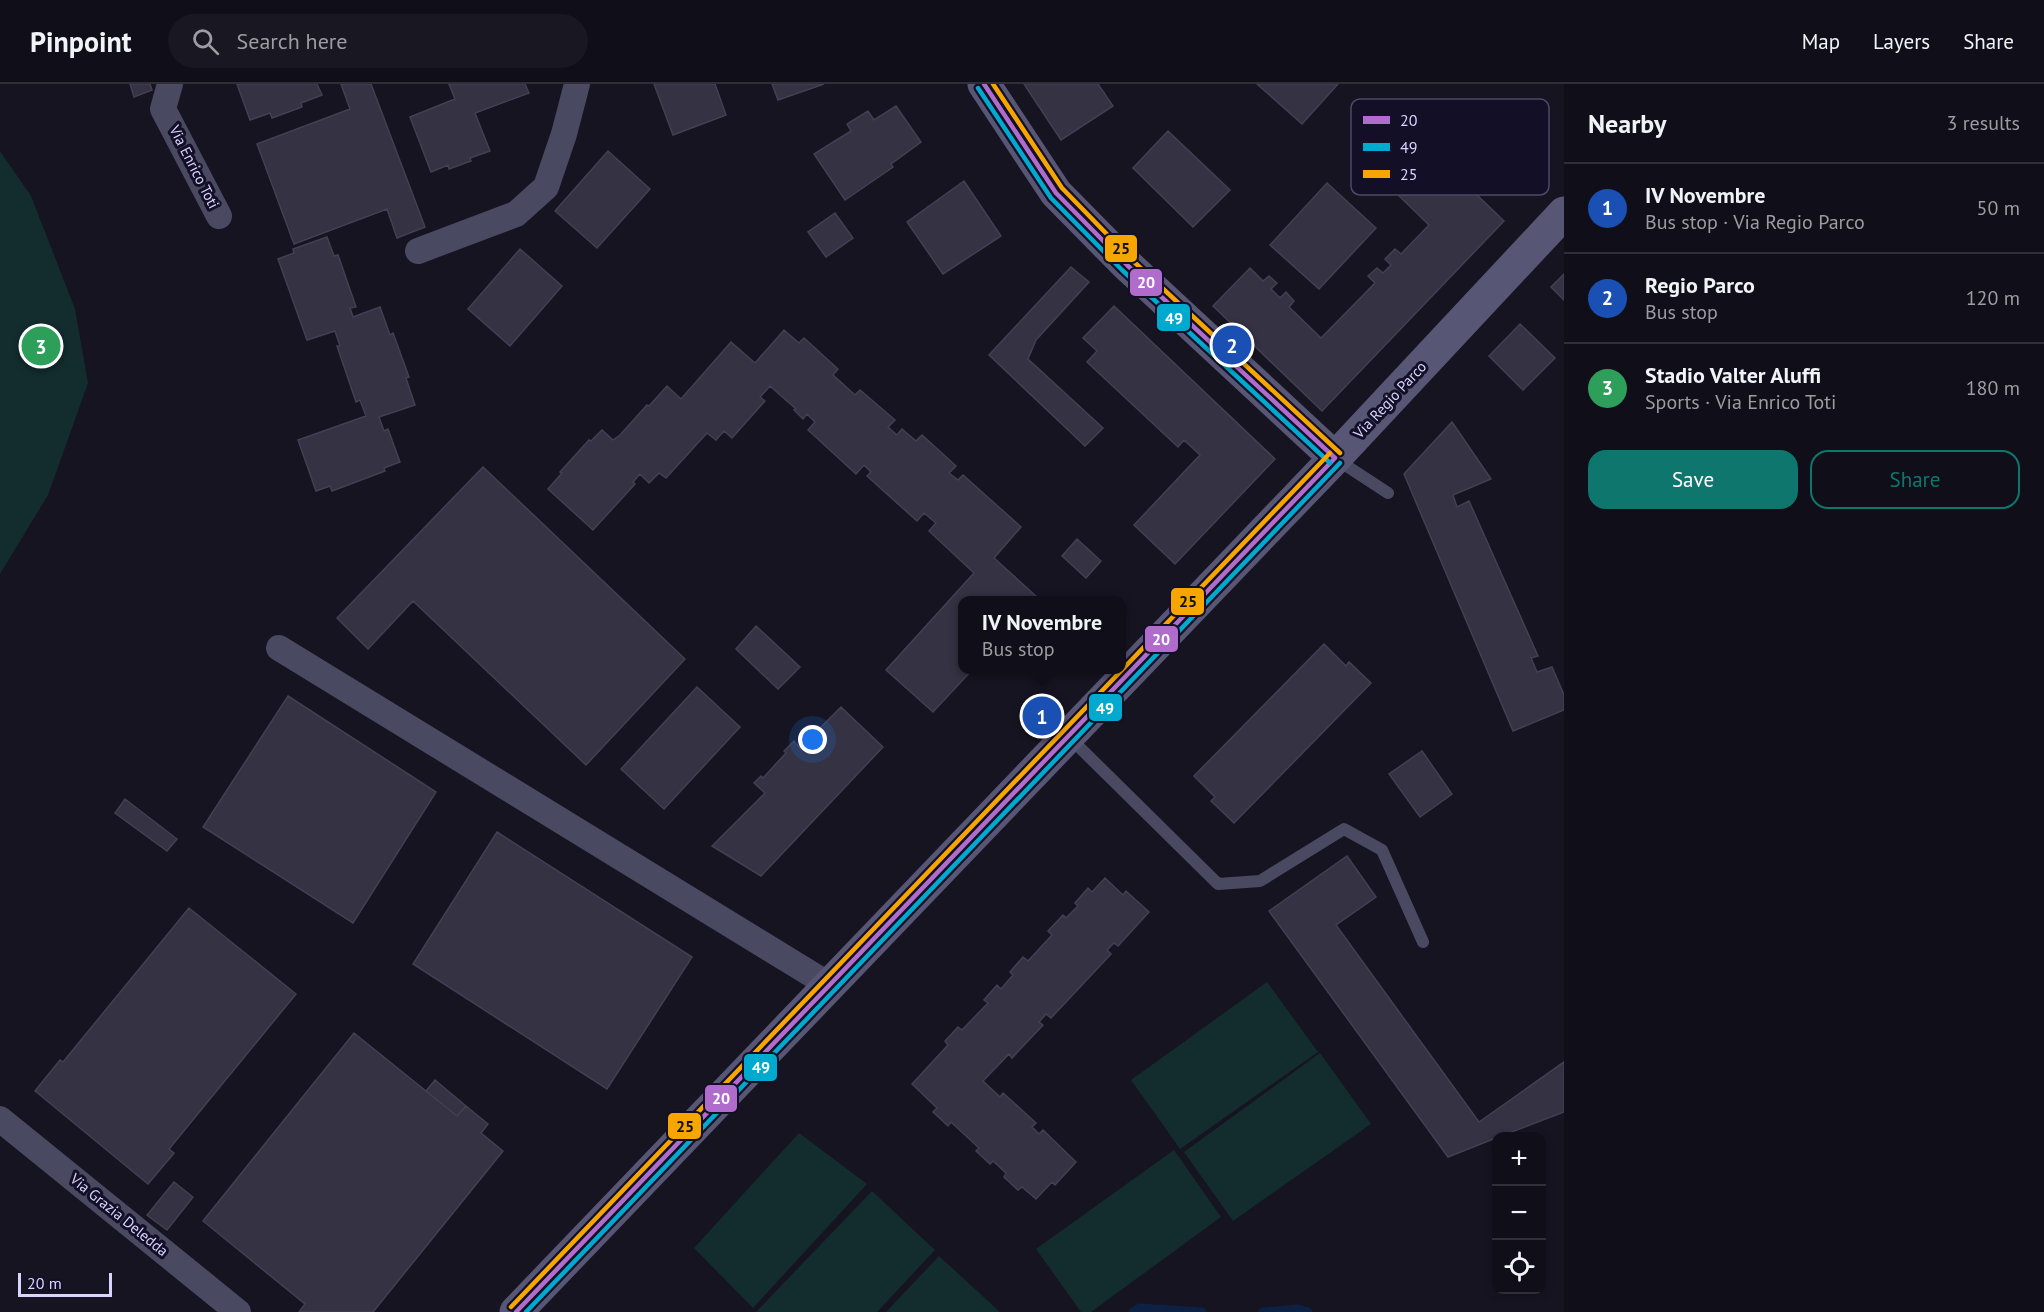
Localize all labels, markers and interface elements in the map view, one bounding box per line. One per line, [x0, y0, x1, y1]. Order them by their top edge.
search box [168, 14, 588, 68]
text: Pinpoint [30, 23, 132, 60]
icon: search [189, 25, 222, 58]
text: Search here [237, 27, 347, 55]
text: Map [1802, 28, 1840, 55]
text: Layers [1873, 28, 1930, 55]
text: Share [1963, 28, 2014, 55]
legend [1351, 99, 1549, 195]
text: Nearby [1588, 107, 1666, 140]
text: 20 [1400, 110, 1418, 130]
text: 3 results [1947, 110, 2020, 136]
street label: Via Enrico Toti [165, 121, 224, 212]
text: 49 [1400, 137, 1417, 157]
text: 25 [1400, 164, 1417, 184]
text: IV Novembre [1645, 181, 1765, 209]
text: 1 [1602, 195, 1613, 221]
text: 50 m [1977, 195, 2020, 221]
text: Bus stop · Via Regio Parco [1645, 209, 1865, 235]
line badge: 25 [1104, 234, 1138, 263]
text: 25 [1112, 238, 1130, 258]
line badge: 20 [1129, 268, 1163, 297]
text: Regio Parco [1645, 271, 1755, 299]
text: 20 [1137, 272, 1155, 292]
text: 2 [1602, 285, 1613, 311]
text: 120 m [1966, 285, 2020, 311]
text: Bus stop [1645, 299, 1718, 325]
line badge: 49 [1156, 303, 1191, 332]
text: 49 [1165, 308, 1183, 328]
pin: 2 [1212, 322, 1252, 368]
pin: 3 [22, 324, 60, 368]
street label: Via Regio Parco [1348, 357, 1430, 443]
text: Stadio Valter Aluffi [1645, 361, 1821, 389]
text: 3 [1602, 375, 1613, 401]
text: 180 m [1966, 375, 2020, 401]
text: Sports · Via Enrico Toti [1645, 389, 1836, 415]
button: Save [1588, 450, 1798, 509]
button: Share [1810, 450, 2020, 509]
line badge: 25 [1170, 587, 1205, 616]
text: 25 [1179, 591, 1197, 611]
popup [958, 596, 1126, 674]
text: IV Novembre [982, 608, 1102, 636]
line badge: 20 [1144, 625, 1179, 653]
text: 20 [1152, 629, 1170, 649]
text: Bus stop [982, 636, 1055, 662]
line badge: 49 [1088, 693, 1123, 722]
pin: 1 [1022, 694, 1062, 738]
text: 49 [1096, 698, 1114, 718]
your location [798, 725, 827, 754]
line badge: 49 [743, 1053, 778, 1082]
text: 49 [752, 1057, 770, 1077]
line badge: 20 [704, 1084, 738, 1113]
text: 20 [712, 1088, 730, 1108]
line badge: 25 [667, 1112, 702, 1140]
text: 25 [676, 1116, 694, 1136]
map controls [1492, 1132, 1546, 1294]
button: + [1492, 1132, 1546, 1186]
street label: Via Grazia Deledda [66, 1169, 172, 1260]
button: − [1492, 1186, 1546, 1240]
button: locate [1492, 1240, 1546, 1294]
scale bar [18, 1270, 112, 1298]
text: 20 m [27, 1273, 62, 1293]

